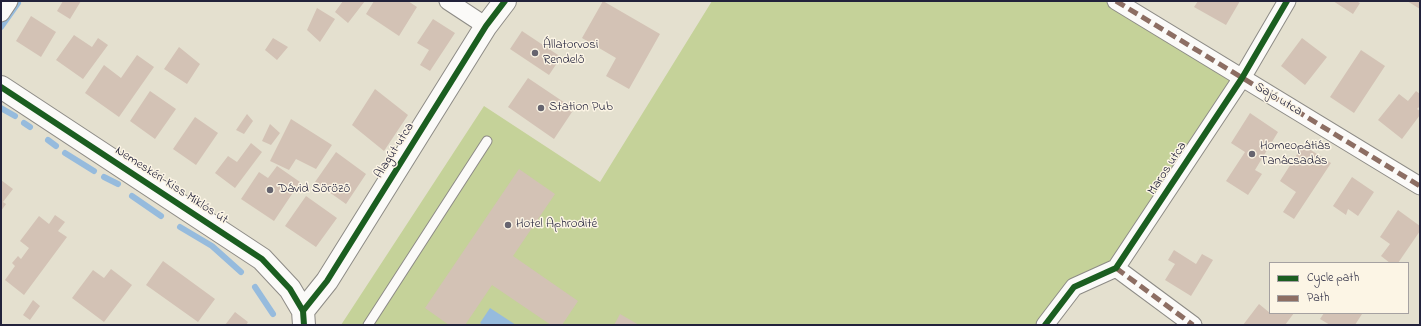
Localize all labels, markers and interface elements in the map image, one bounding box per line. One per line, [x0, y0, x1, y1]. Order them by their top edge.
place label: Állatorvosi Rendelő [543, 38, 598, 69]
marker: Állatorvosi Rendelő [530, 48, 540, 58]
street label: Sajó utca [1251, 80, 1305, 120]
place label: Station Pub [549, 100, 613, 116]
marker: Station Pub [536, 103, 546, 113]
street label: Alagút utca [372, 120, 418, 182]
place label: Homeopátiás Tanácsadás [1260, 139, 1331, 170]
street label: Maros utca [1145, 140, 1191, 198]
street label: Nemeskéri-Kiss Miklós út [112, 144, 230, 228]
marker: Homeopátiás Tanácsadás [1247, 149, 1257, 159]
place label: Dávid Söröző [278, 182, 350, 198]
marker: Dávid Söröző [265, 185, 275, 195]
place label: Hotel Aphrodité [516, 217, 597, 233]
marker: Hotel Aphrodité [503, 220, 513, 230]
legend [1269, 262, 1409, 314]
text: Cycle path [1307, 269, 1359, 287]
text: Path [1307, 289, 1329, 307]

